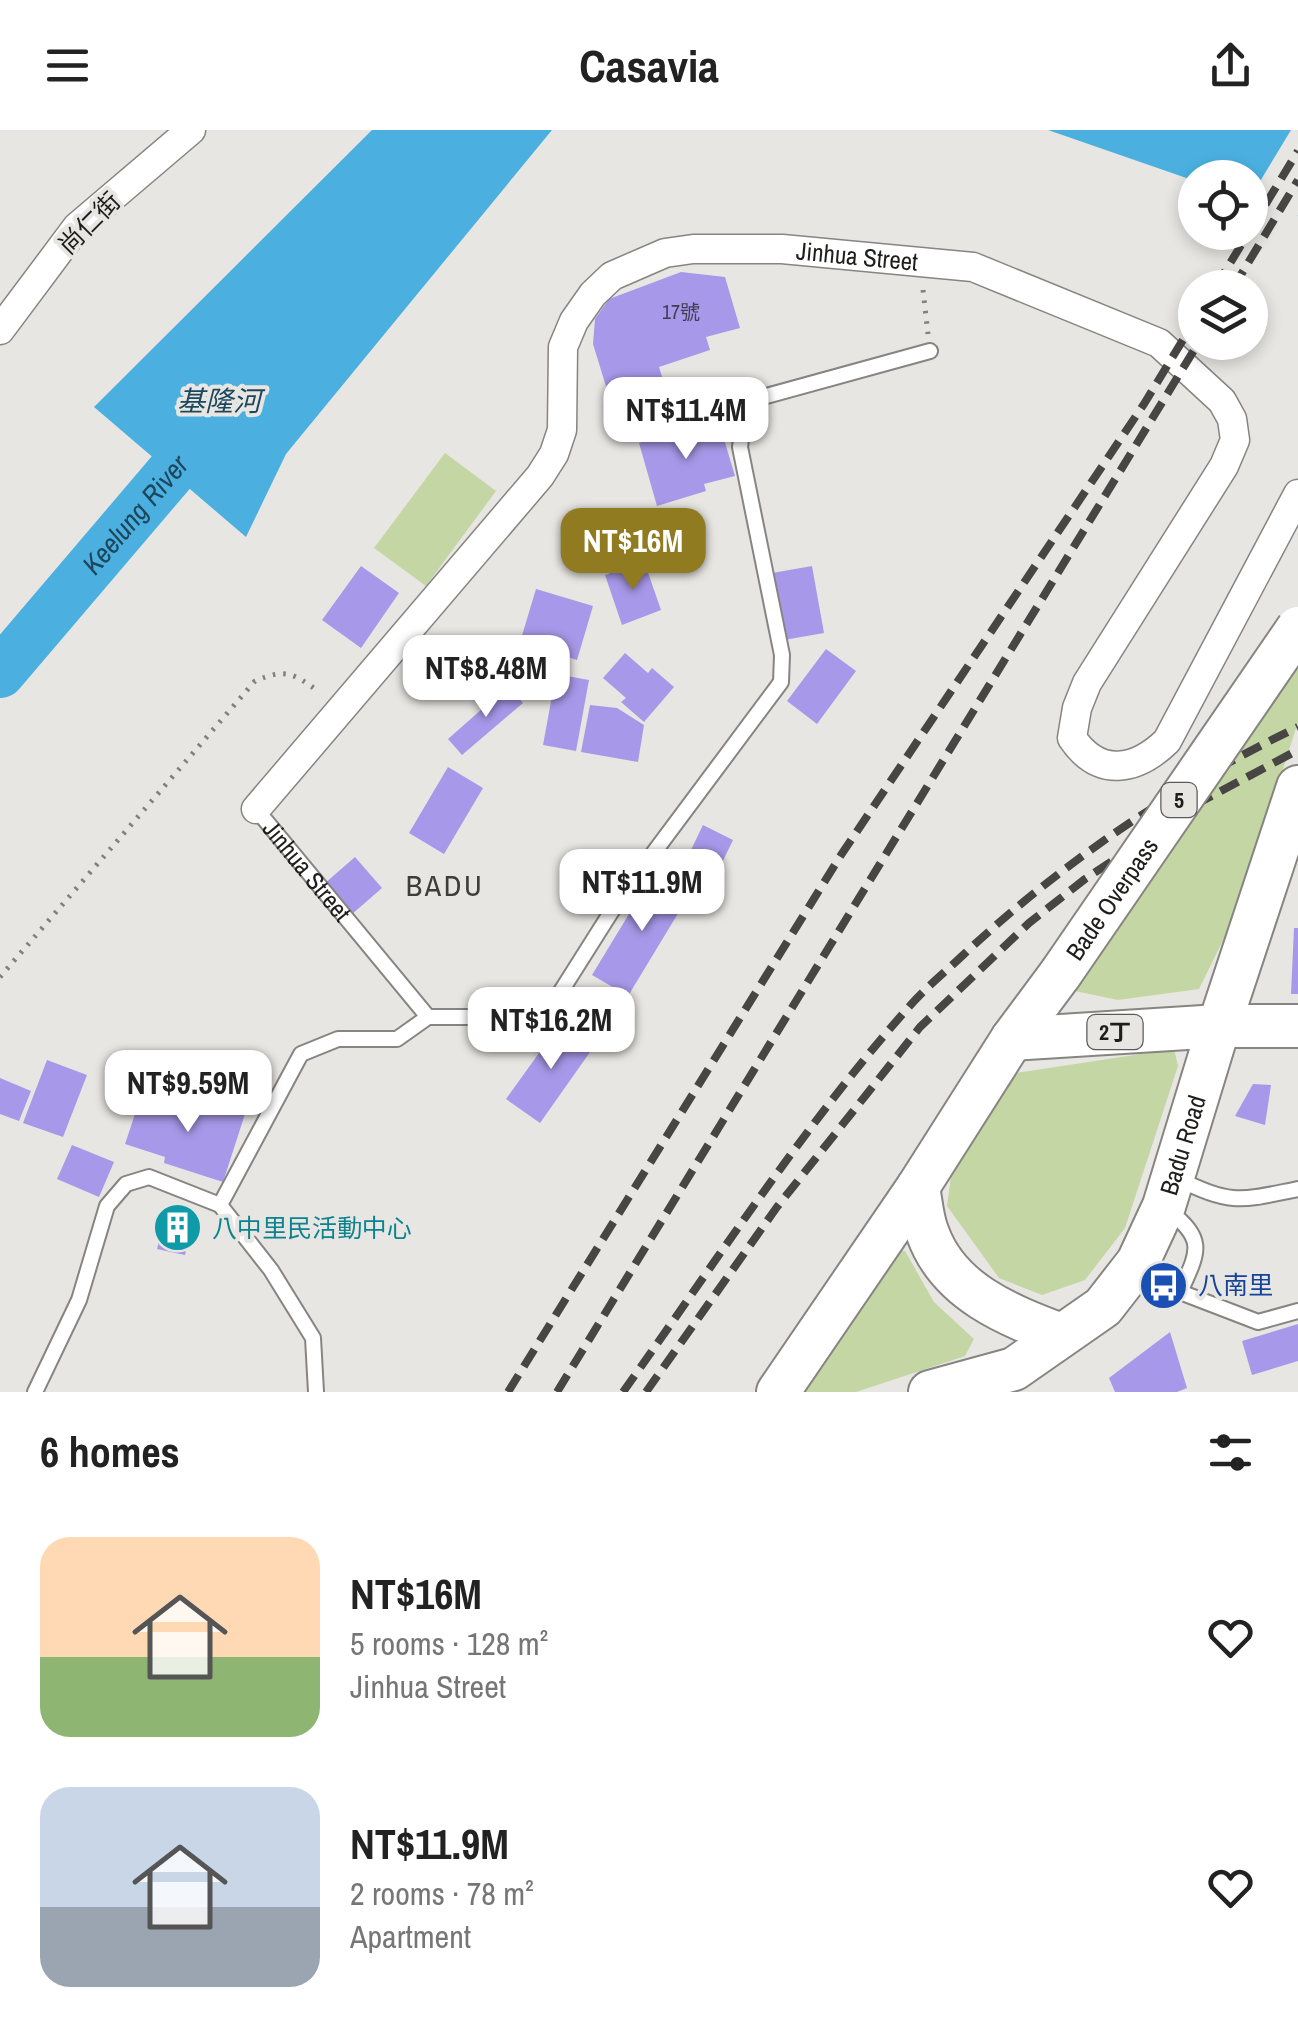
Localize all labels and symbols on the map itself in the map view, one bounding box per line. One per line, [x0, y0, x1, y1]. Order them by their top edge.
street label: 尚仁街 [50, 184, 128, 262]
street label: Jinhua Street [795, 233, 920, 279]
house number: 17號 [662, 298, 700, 325]
pin: NT$11.4M [583, 377, 789, 462]
water label: 基隆河 [177, 382, 266, 420]
water label: Keelung River [73, 446, 197, 582]
pin: NT$16M [552, 508, 714, 593]
pin: NT$8.48M [383, 635, 589, 720]
road number: 5 [1162, 783, 1196, 817]
street label: Jinhua Street [255, 813, 359, 929]
street label: Bade Overpass [1058, 831, 1166, 967]
pin: NT$11.9M [539, 849, 745, 934]
district label: BADU [406, 865, 484, 905]
pin: NT$16.2M [448, 987, 654, 1072]
road number: 2丁 [1088, 1015, 1142, 1049]
pin: NT$9.59M [85, 1050, 291, 1135]
street label: Badu Road [1151, 1091, 1214, 1199]
building icon: 八中里民活動中心 [151, 1202, 203, 1254]
place label: 八中里民活動中心 [212, 1211, 412, 1245]
bus stop icon: 八南里 [1137, 1259, 1189, 1311]
place label: 八南里 [1198, 1268, 1273, 1302]

